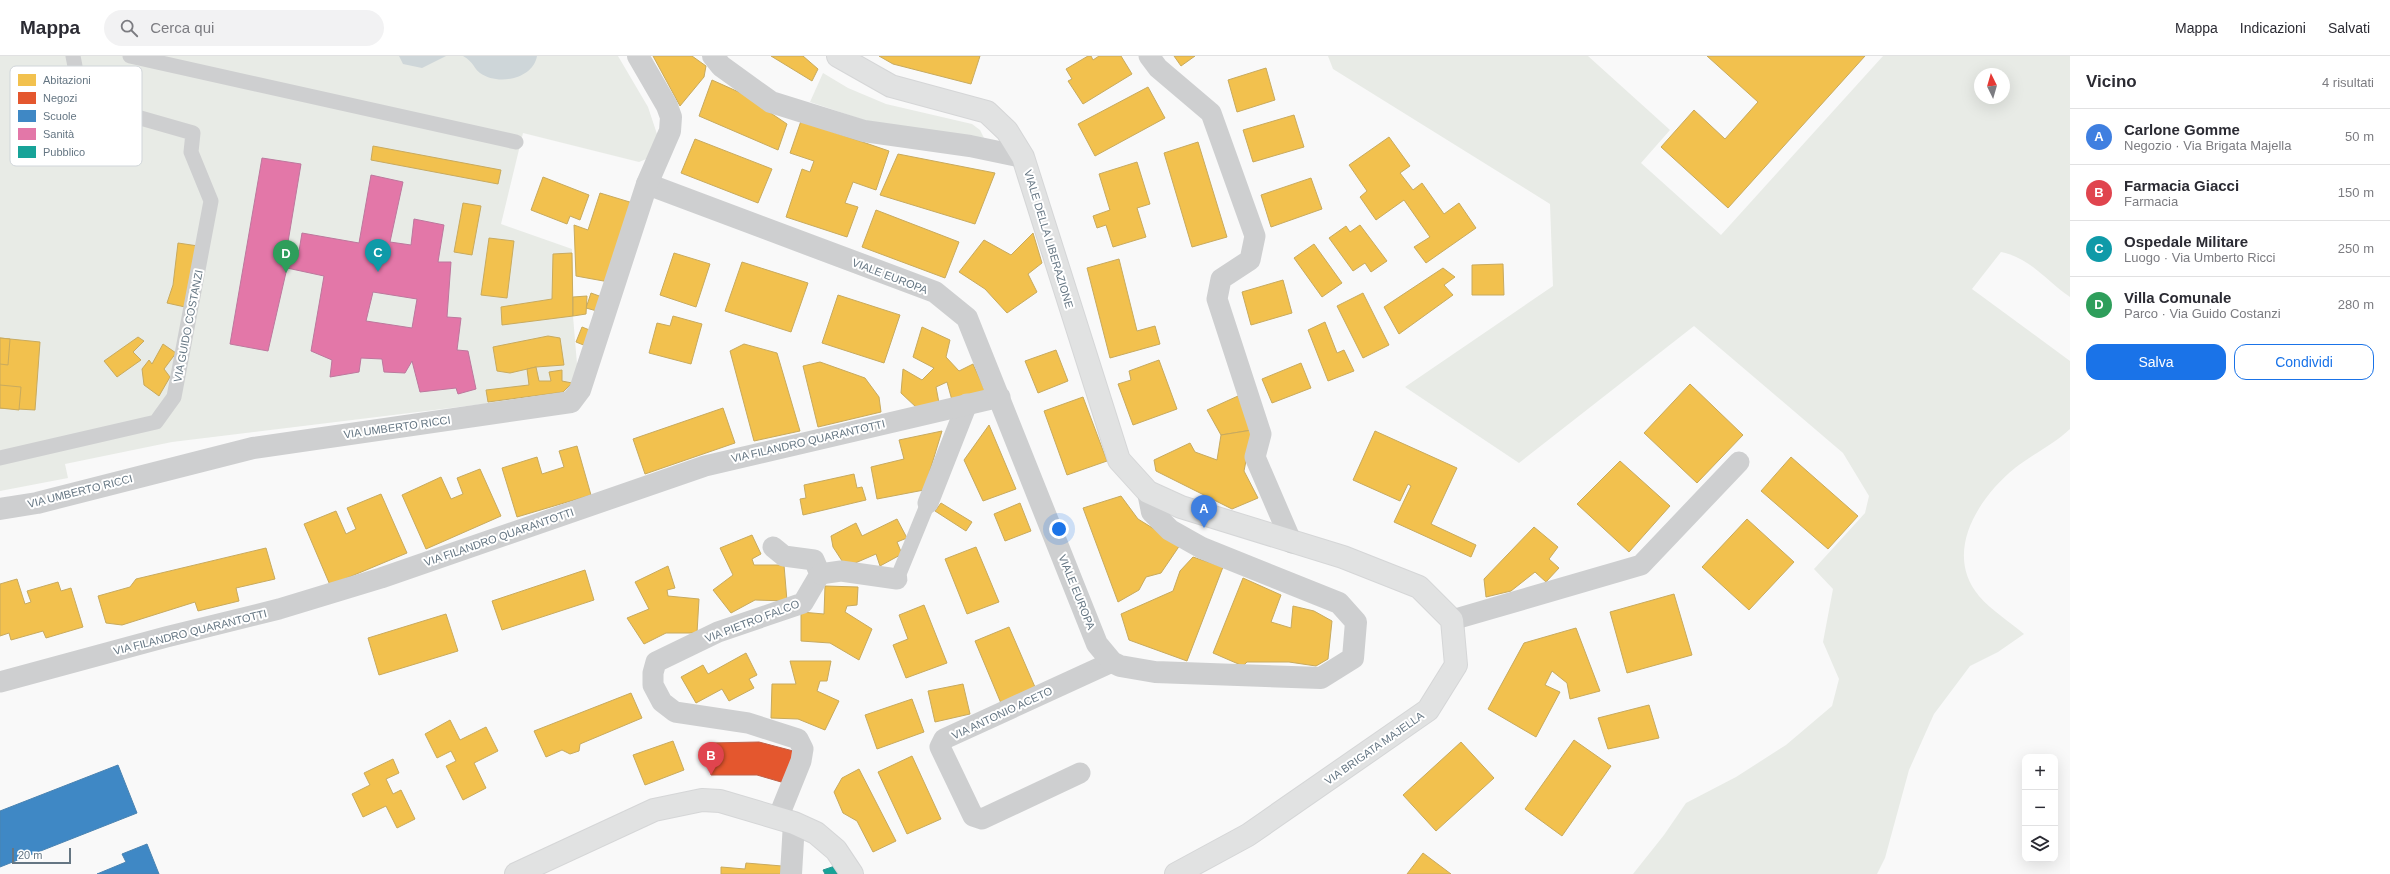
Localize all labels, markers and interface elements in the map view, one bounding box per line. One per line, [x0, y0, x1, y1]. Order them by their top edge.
search box [104, 10, 384, 46]
text: Mappa [20, 17, 80, 38]
icon: search [118, 17, 140, 39]
text: Cerca qui [150, 19, 214, 36]
text: Mappa [2175, 20, 2218, 36]
text: Indicazioni [2240, 20, 2306, 36]
text: Salvati [2328, 20, 2370, 36]
legend [10, 66, 142, 166]
north arrow [1974, 68, 2010, 104]
text: Vicino [2086, 72, 2137, 91]
text: Abitazioni [43, 74, 91, 86]
text: 4 risultati [2322, 75, 2374, 90]
text: Negozi [43, 92, 77, 104]
text: Scuole [43, 110, 77, 122]
text: Carlone Gomme [2124, 121, 2240, 138]
text: Sanità [43, 128, 75, 140]
text: A [2094, 129, 2104, 144]
text: 50 m [2345, 129, 2374, 144]
text: Negozio · Via Brigata Majella [2124, 138, 2291, 153]
text: Pubblico [43, 146, 85, 158]
street label: VIALE DELLA LIBERAZIONE [1022, 168, 1076, 310]
text: Farmacia Giacci [2124, 177, 2239, 194]
text: B [2094, 185, 2104, 200]
text: 150 m [2338, 185, 2374, 200]
text: Farmacia [2124, 194, 2178, 209]
text: Ospedale Militare [2124, 233, 2248, 250]
pin: C [365, 239, 391, 272]
pin: D [273, 240, 299, 273]
text: C [2094, 241, 2104, 256]
text: 250 m [2338, 241, 2374, 256]
text: Luogo · Via Umberto Ricci [2124, 250, 2276, 265]
street label: VIALE EUROPA [851, 256, 930, 296]
street label: VIA GUIDO COSTANZI [171, 269, 205, 383]
text: Villa Comunale [2124, 289, 2231, 306]
text: D [2094, 297, 2104, 312]
text: 280 m [2338, 297, 2374, 312]
text: Parco · Via Guido Costanzi [2124, 306, 2281, 321]
button: Salva [2086, 344, 2226, 380]
button: Condividi [2234, 344, 2374, 380]
street label: VIA UMBERTO RICCI [343, 414, 451, 440]
street label: VIA FILANDRO QUARANTOTTI [730, 417, 886, 465]
street label: VIA UMBERTO RICCI [26, 472, 134, 510]
pin: A [1191, 495, 1217, 528]
street label: VIA FILANDRO QUARANTOTTI [423, 506, 575, 568]
your location [1049, 519, 1069, 539]
street label: VIALE EUROPA [1056, 553, 1098, 632]
street label: VIA PIETRO FALCO [703, 597, 801, 645]
street label: VIA FILANDRO QUARANTOTTI [112, 607, 268, 657]
street label: VIA ANTONIO ACETO [950, 684, 1055, 742]
street label: VIA BRIGATA MAJELLA [1322, 709, 1426, 787]
pin: B [698, 742, 724, 775]
map controls [2022, 754, 2058, 862]
button: + [2022, 754, 2058, 790]
button: − [2022, 790, 2058, 826]
button: layers [2022, 826, 2058, 862]
scale bar [12, 846, 71, 865]
text: 20 m [18, 849, 42, 861]

